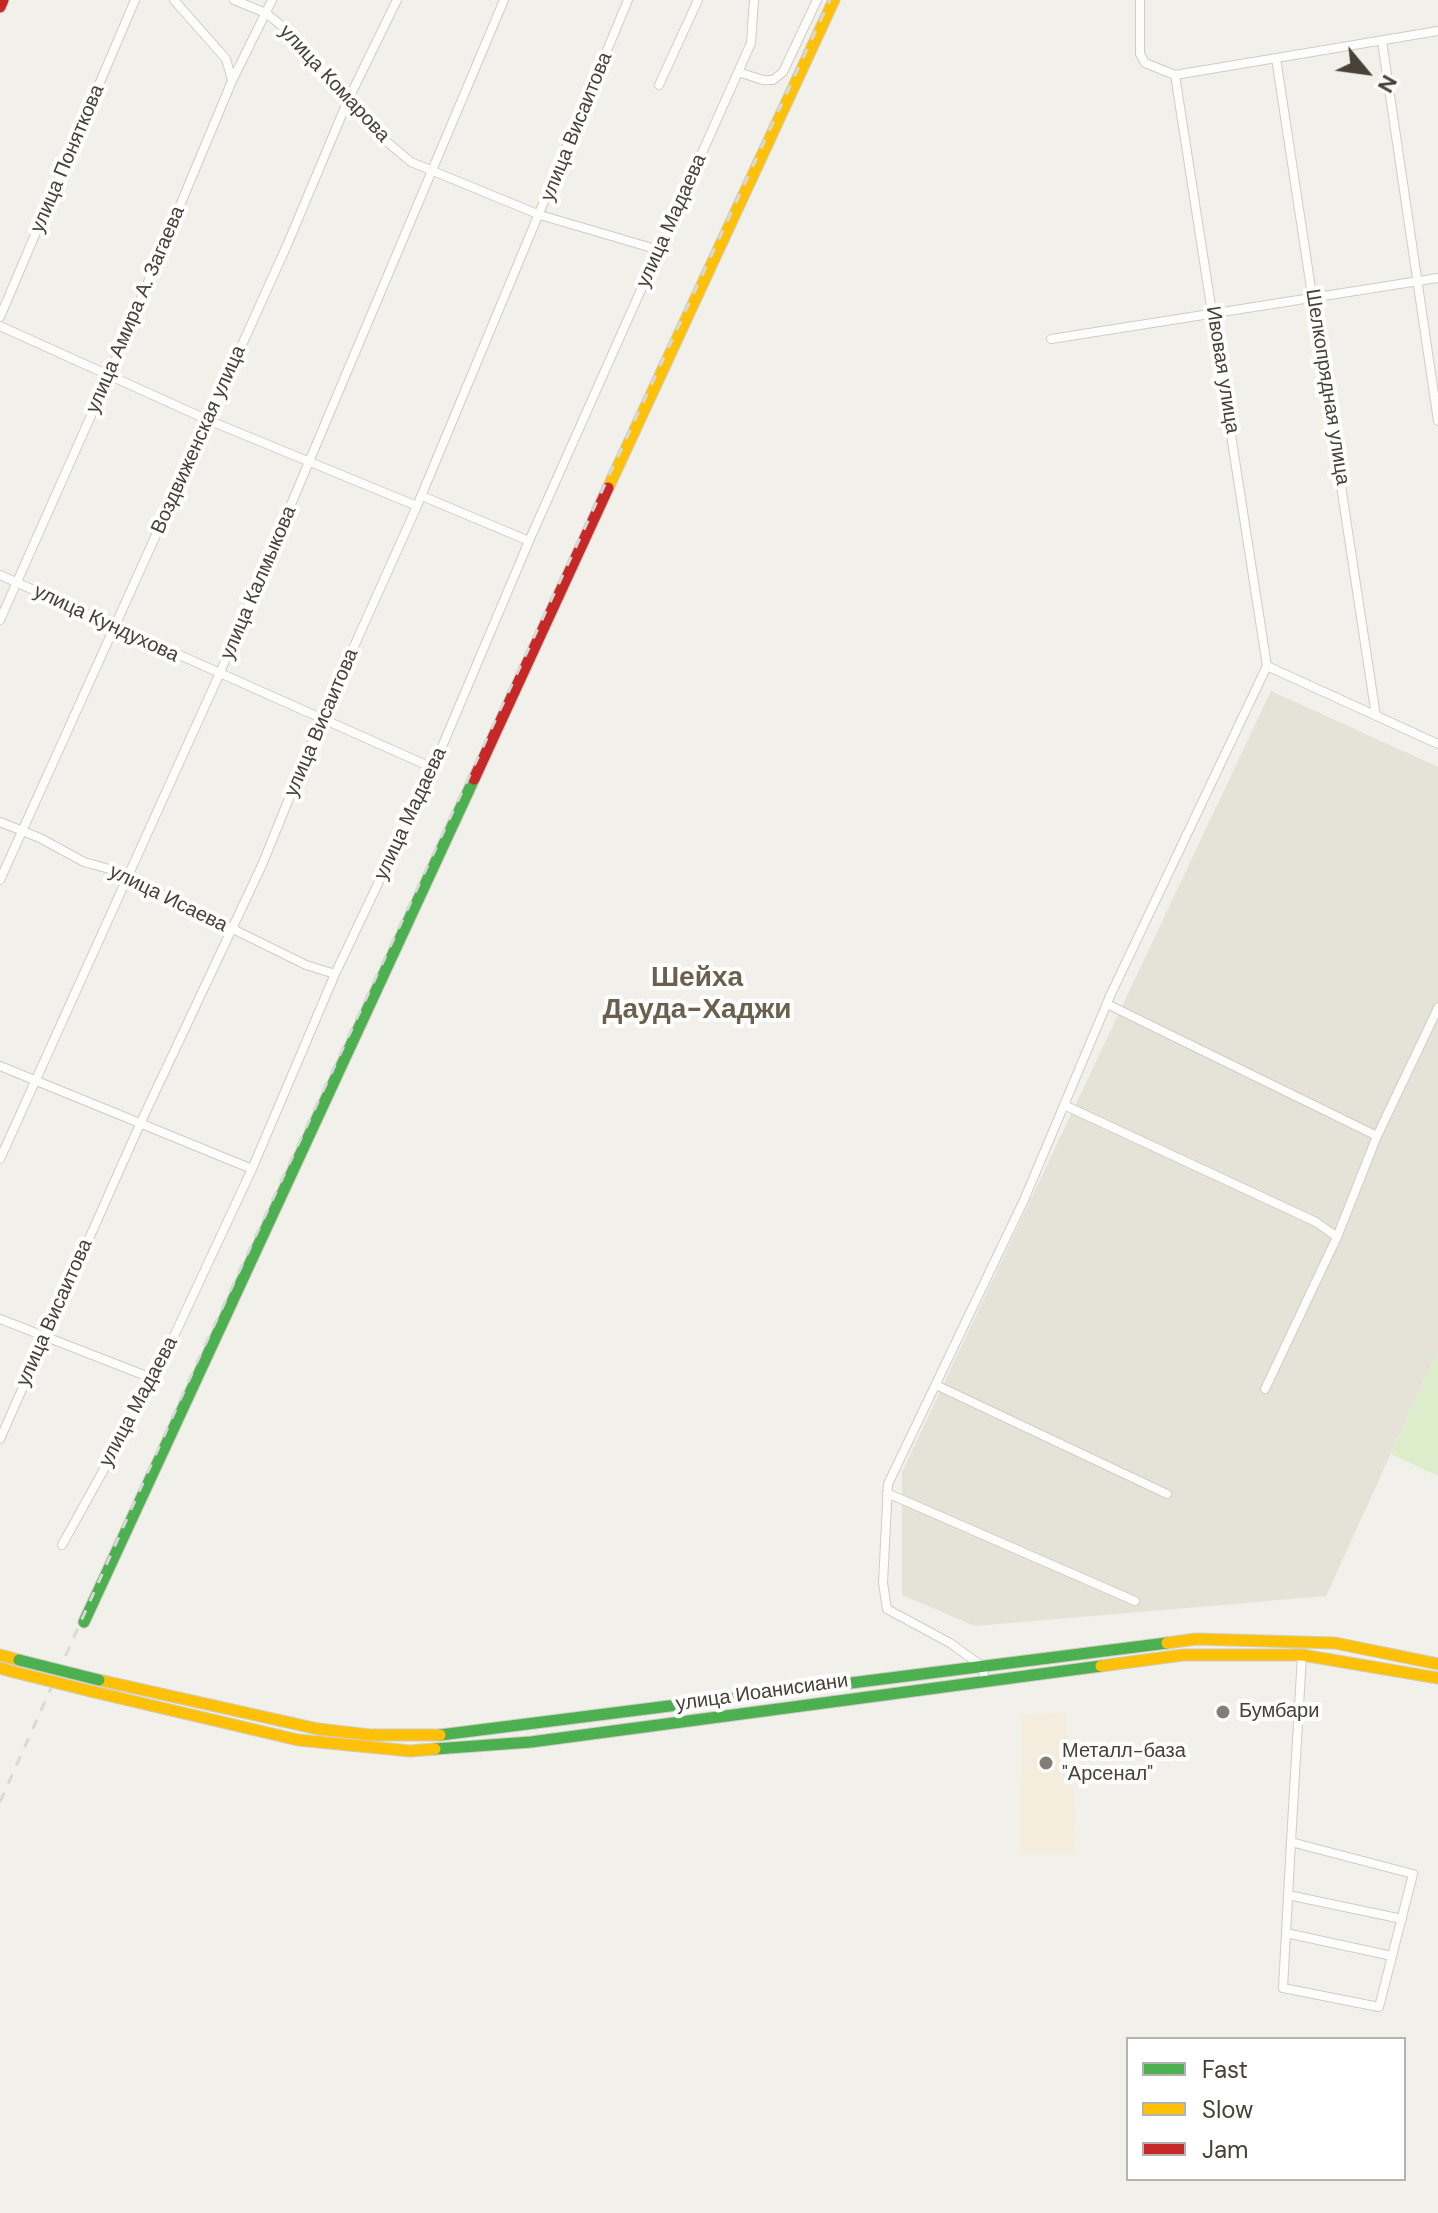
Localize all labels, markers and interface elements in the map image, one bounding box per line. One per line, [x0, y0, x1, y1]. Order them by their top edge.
street label: улица Комарова [273, 20, 395, 148]
north arrow [1326, 32, 1406, 112]
street label: улица Висаитова [536, 49, 618, 205]
text: N [1371, 70, 1404, 98]
street label: улица Поняткова [26, 81, 110, 237]
street label: улица Мадаева [632, 150, 712, 292]
street label: улица Амира А. Загаева [81, 203, 191, 417]
street label: Шелкопрядная улица [1300, 287, 1354, 487]
street label: Ивовая улица [1200, 305, 1244, 435]
street label: Воздвиженская улица [147, 342, 251, 538]
street label: улица Калмыкова [216, 503, 302, 663]
street label: улица Кундухова [30, 580, 182, 668]
street label: улица Висаитова [280, 645, 364, 801]
street label: улица Мадаева [370, 744, 452, 884]
street label: улица Исаева [105, 860, 231, 938]
district label: Шейха Дауда-Хаджи [603, 962, 791, 1028]
street label: улица Висаитова [12, 1236, 98, 1390]
street label: улица Мадаева [95, 1333, 183, 1471]
street label: улица Иоанисиани [674, 1669, 850, 1717]
place label: Бумбари [1239, 1700, 1319, 1724]
marker: Бумбари [1214, 1703, 1232, 1721]
place label: Металл-база "Арсенал" [1062, 1740, 1186, 1787]
marker: Металл-база "Арсенал" [1037, 1754, 1055, 1772]
legend [1126, 2037, 1406, 2181]
text: Fast [1202, 2054, 1248, 2085]
text: Slow [1202, 2094, 1253, 2125]
text: Jam [1202, 2134, 1248, 2165]

